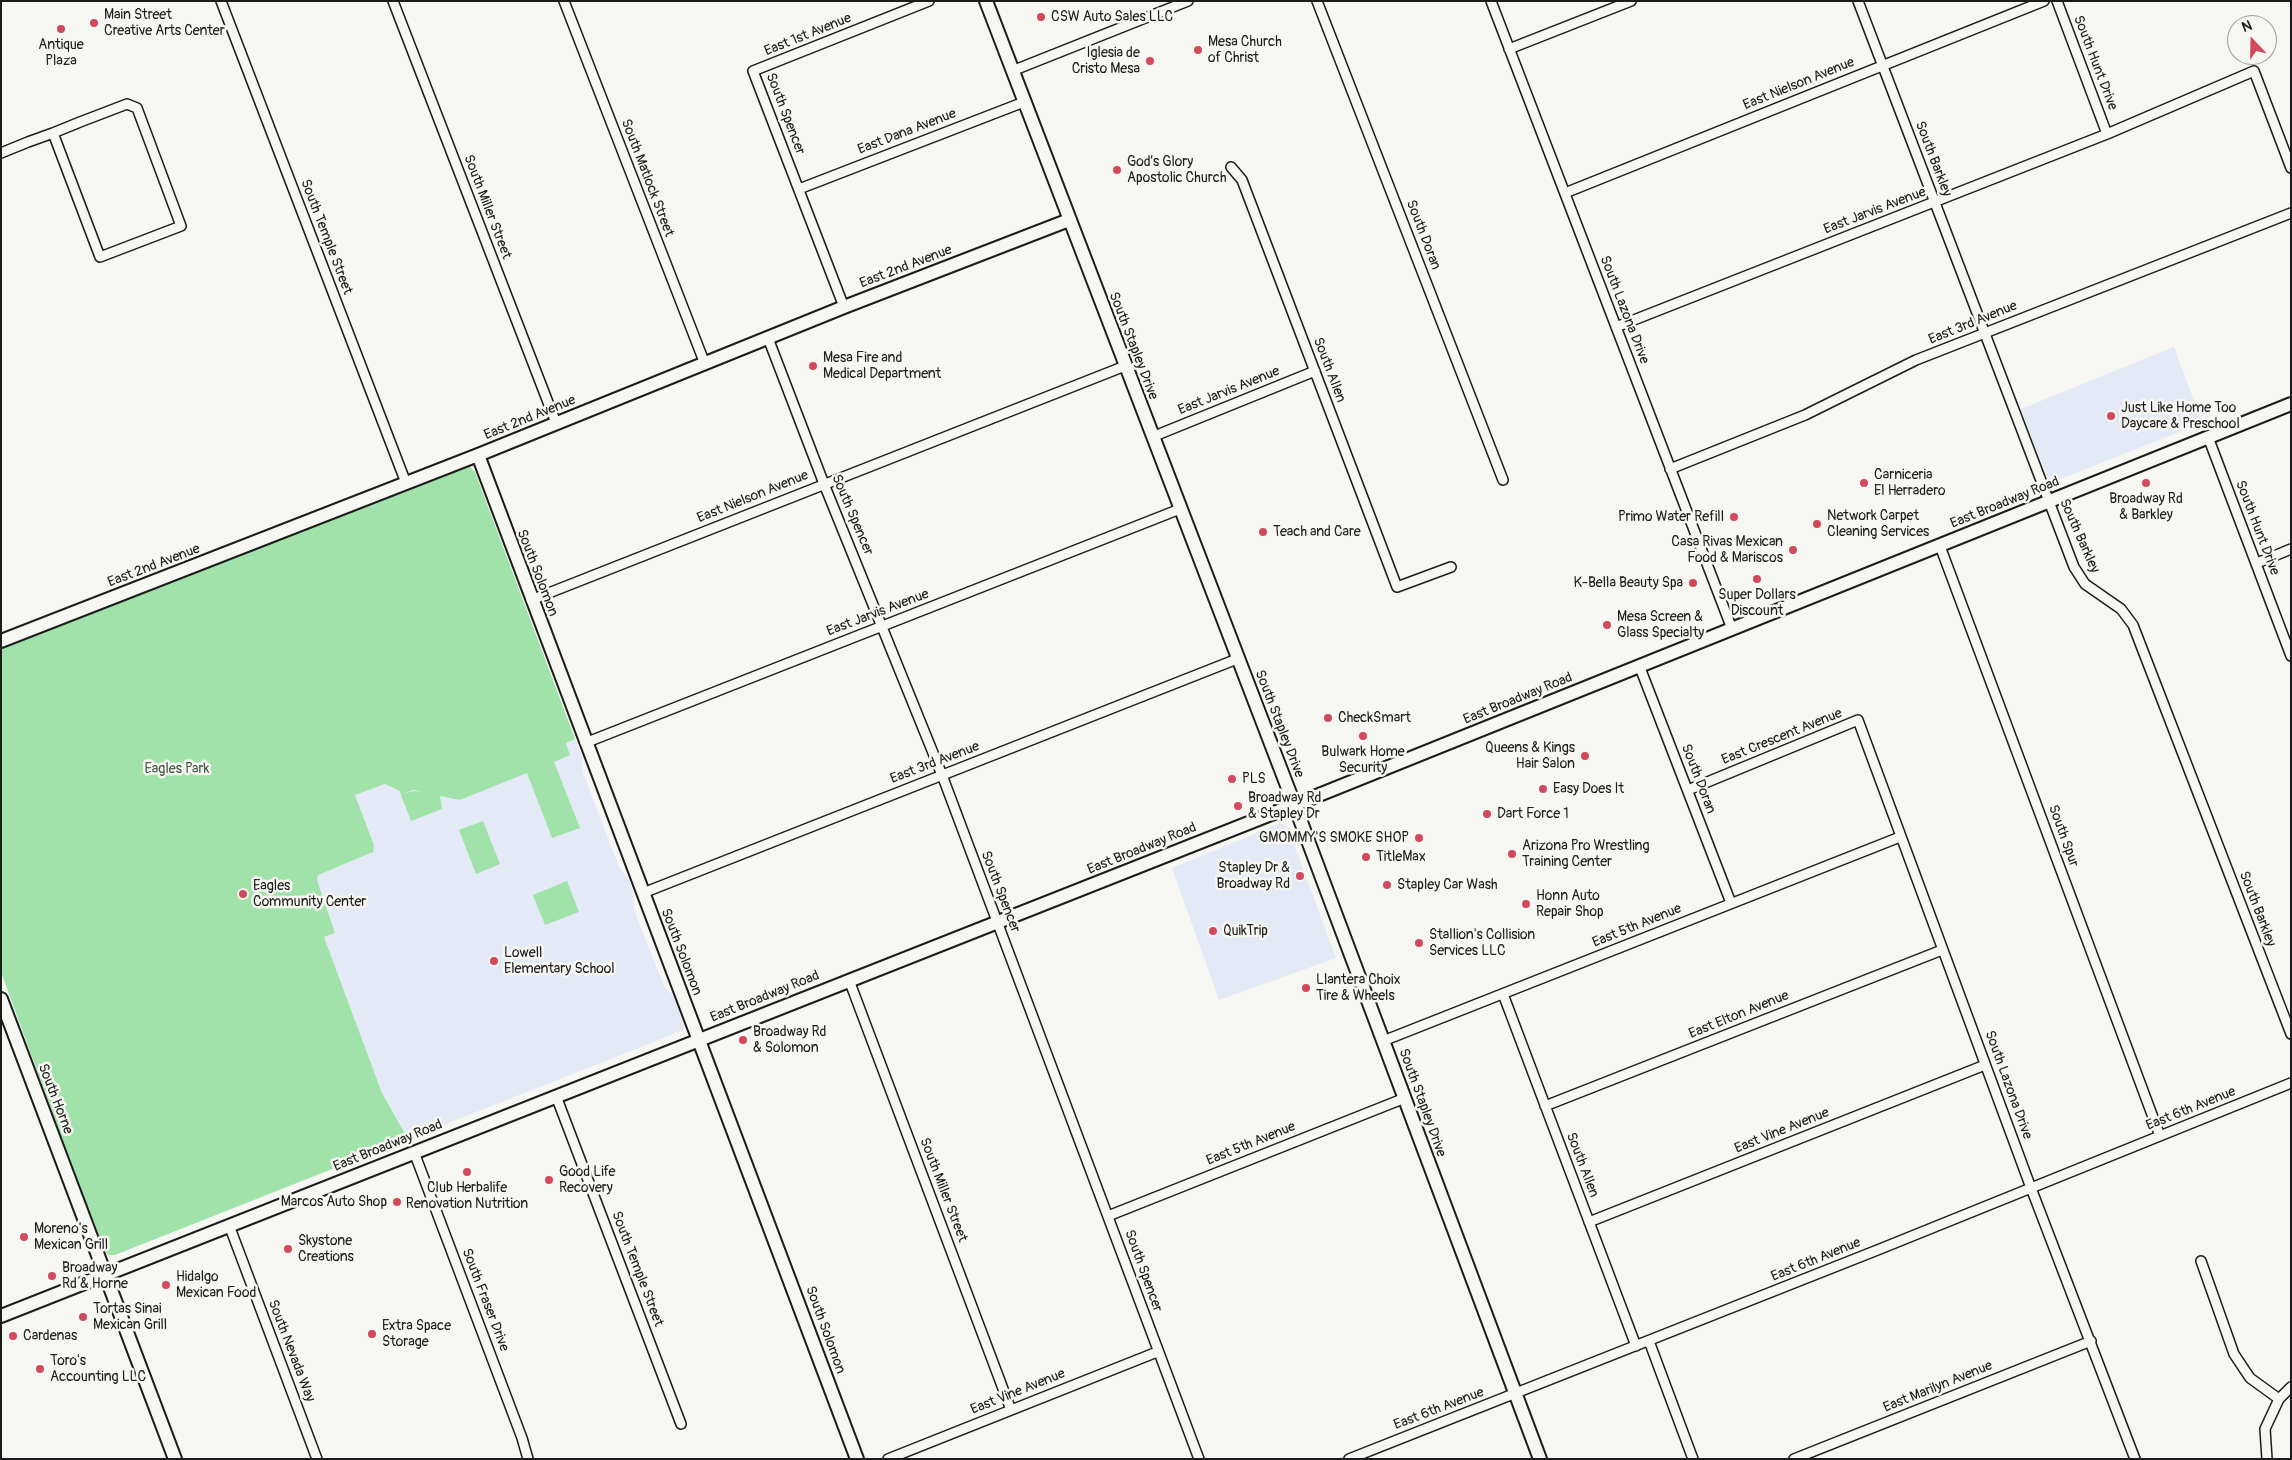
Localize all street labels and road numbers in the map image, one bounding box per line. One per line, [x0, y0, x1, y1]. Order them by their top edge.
street label: East 1st Avenue [762, 10, 854, 60]
street label: South Hunt Drive [2069, 13, 2121, 113]
street label: East Nielson Avenue [1741, 54, 1857, 114]
street label: South Spencer [762, 71, 808, 157]
street label: East Dana Avenue [855, 106, 959, 158]
street label: South Matlock Street [617, 117, 677, 239]
street label: South Barkley [1911, 119, 1955, 199]
street label: South Miller Street [459, 153, 515, 261]
street label: South Temple Street [296, 177, 356, 297]
street label: East Jarvis Avenue [1822, 184, 1928, 238]
street label: South Doran [1402, 198, 1444, 272]
street label: East 2nd Avenue [858, 242, 954, 292]
street label: South Lazona Drive [1596, 254, 1652, 366]
street label: South Stapley Drive [1105, 290, 1161, 402]
street label: East 3rd Avenue [1926, 298, 2020, 348]
street label: South Allen [1309, 335, 1349, 405]
street label: East Jarvis Avenue [1176, 363, 1282, 419]
street label: East 2nd Avenue [482, 392, 578, 444]
street label: East Nielson Avenue [695, 467, 811, 527]
street label: South Spencer [827, 472, 877, 558]
street label: East Broadway Road [1948, 473, 2062, 533]
street label: South Hunt Drive [2231, 478, 2283, 578]
street label: South Barkley [2055, 496, 2103, 576]
street label: South Solomon [513, 527, 561, 619]
street label: East 2nd Avenue [106, 541, 202, 591]
street label: East Jarvis Avenue [825, 586, 931, 640]
street label: South Stapley Drive [1251, 668, 1307, 780]
street label: East Broadway Road [1461, 669, 1575, 729]
street label: East Crescent Avenue [1719, 705, 1845, 769]
street label: East 3rd Avenue [888, 738, 982, 788]
street label: South Doran [1677, 742, 1719, 816]
street label: South Spur [2044, 803, 2082, 869]
street label: East Broadway Road [1085, 819, 1199, 879]
street label: South Spencer [977, 849, 1023, 935]
street label: South Barkley [2235, 869, 2279, 949]
street label: East 5th Avenue [1590, 900, 1684, 952]
street label: South Solomon [657, 906, 705, 998]
street label: East Broadway Road [708, 967, 822, 1027]
street label: East Elton Avenue [1687, 987, 1791, 1043]
street label: South Lazona Drive [1981, 1028, 2035, 1142]
street label: South Stapley Drive [1395, 1047, 1449, 1159]
street label: South Horne [34, 1061, 76, 1137]
street label: East 6th Avenue [2144, 1083, 2238, 1135]
street label: East Vine Avenue [1732, 1104, 1832, 1158]
street label: East Broadway Road [331, 1116, 445, 1176]
street label: East 5th Avenue [1204, 1118, 1298, 1170]
street label: South Allen [1562, 1130, 1602, 1200]
street label: South Miller Street [915, 1136, 971, 1244]
street label: South Temple Street [607, 1209, 667, 1329]
street label: South Spencer [1120, 1228, 1166, 1314]
street label: East 6th Avenue [1769, 1234, 1863, 1286]
street label: South Fraser Drive [458, 1246, 512, 1354]
street label: South Solomon [801, 1284, 849, 1376]
street label: South Nevada Way [264, 1298, 318, 1404]
street label: East Marilyn Avenue [1881, 1357, 1995, 1417]
street label: East Vine Avenue [968, 1365, 1068, 1419]
street label: East 6th Avenue [1392, 1384, 1486, 1434]

